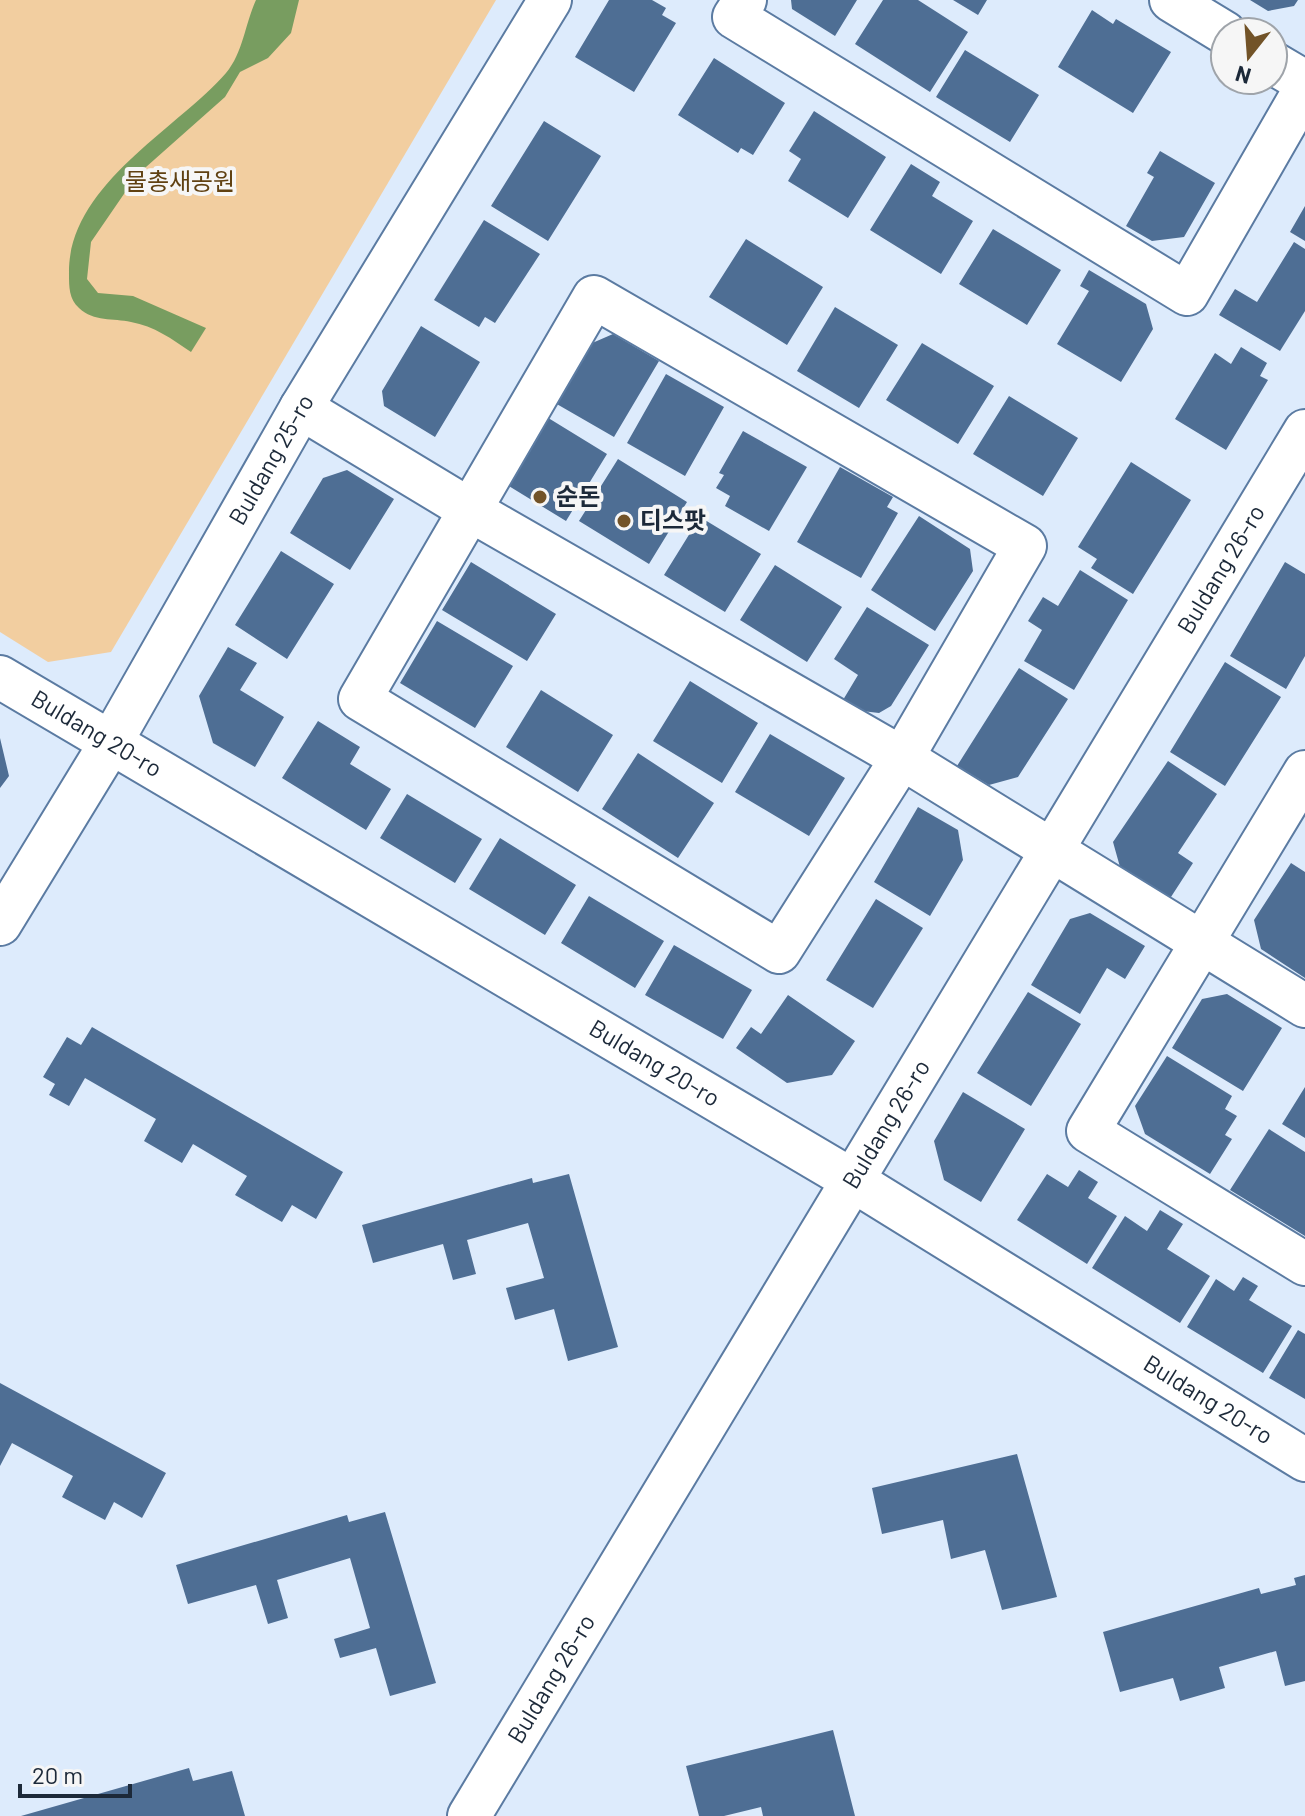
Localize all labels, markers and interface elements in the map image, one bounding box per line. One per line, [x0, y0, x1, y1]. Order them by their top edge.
north arrow [1209, 16, 1289, 96]
text: N [1232, 62, 1254, 91]
park label: 물총새공원 [125, 166, 235, 195]
street label: Buldang 25-ro [222, 388, 319, 529]
place label: 순돈 [556, 481, 600, 510]
marker: 순돈 [531, 488, 549, 506]
street label: Buldang 26-ro [1170, 499, 1270, 638]
place label: 디스팟 [640, 505, 706, 534]
marker: 디스팟 [615, 512, 633, 530]
street label: Buldang 20-ro [27, 683, 168, 782]
street label: Buldang 20-ro [585, 1012, 726, 1112]
street label: Buldang 26-ro [835, 1054, 935, 1193]
street label: Buldang 20-ro [1139, 1348, 1279, 1450]
street label: Buldang 26-ro [500, 1608, 600, 1748]
scale bar [20, 1748, 130, 1798]
text: 20 m [32, 1760, 83, 1789]

